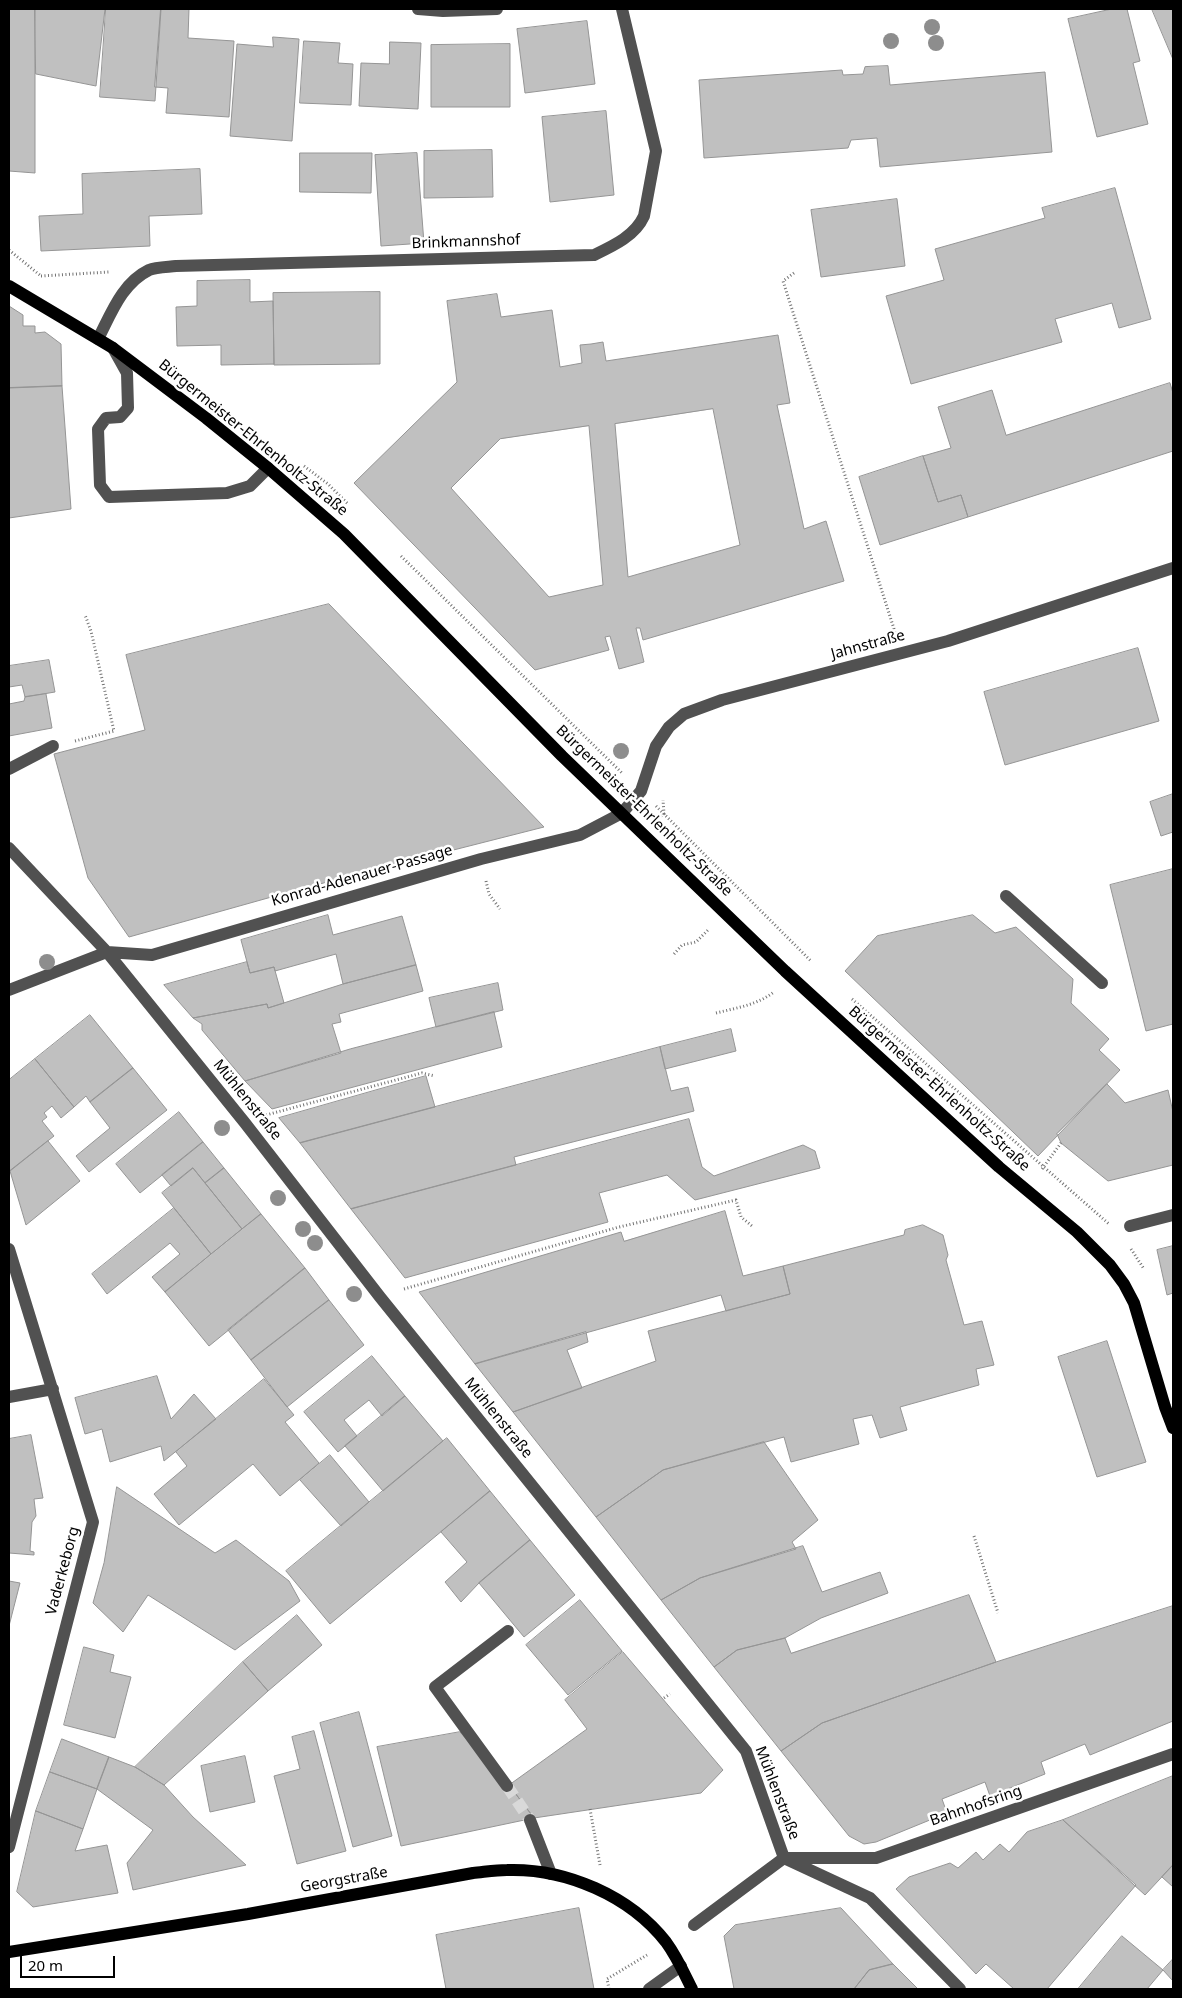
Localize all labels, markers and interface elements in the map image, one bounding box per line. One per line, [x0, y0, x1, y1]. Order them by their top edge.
street label: Brinkmannshof [411, 231, 521, 253]
street label: Bürgermeister-Ehrlenholtz-Straße [155, 356, 351, 520]
street label: Jahnstraße [829, 626, 907, 664]
street label: Bürgermeister-Ehrlenholtz-Straße [552, 722, 736, 900]
street label: Konrad-Adenauer-Passage [269, 841, 455, 911]
street label: Bürgermeister-Ehrlenholtz-Straße [844, 1003, 1034, 1175]
street label: Mühlenstraße [209, 1056, 285, 1144]
street label: Mühlenstraße [460, 1374, 536, 1462]
street label: Vaderkeborg [43, 1525, 83, 1617]
street label: Mühlenstraße [751, 1744, 803, 1842]
street label: Bahnhofsring [928, 1782, 1024, 1830]
street label: Georgstraße [299, 1863, 389, 1897]
scale bar [22, 1946, 118, 1978]
text: 20 m [28, 1955, 63, 1975]

